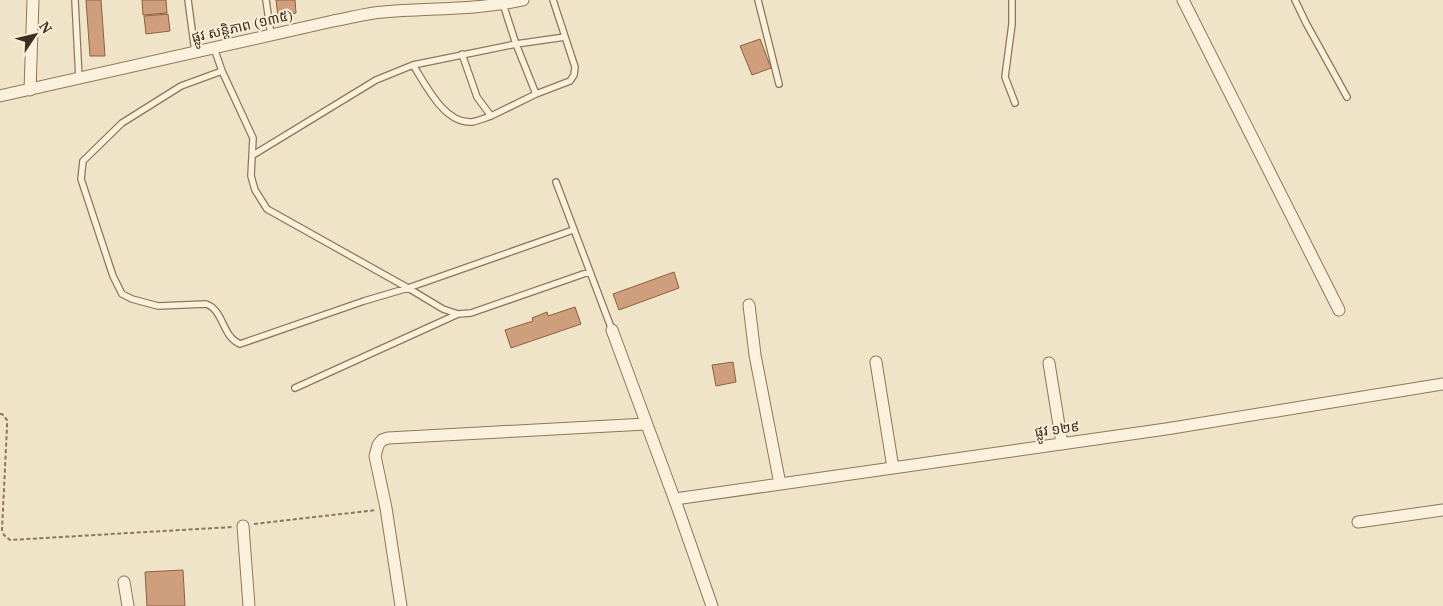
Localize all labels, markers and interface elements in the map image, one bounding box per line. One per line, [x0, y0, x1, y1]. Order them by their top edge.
street label: ផ្លូវ សន្តិភាព (១៣៥) [189, 5, 295, 49]
north arrow [10, 10, 60, 60]
text: N [35, 17, 57, 37]
street label: ផ្លូវ ១២៩ [1033, 416, 1081, 444]

